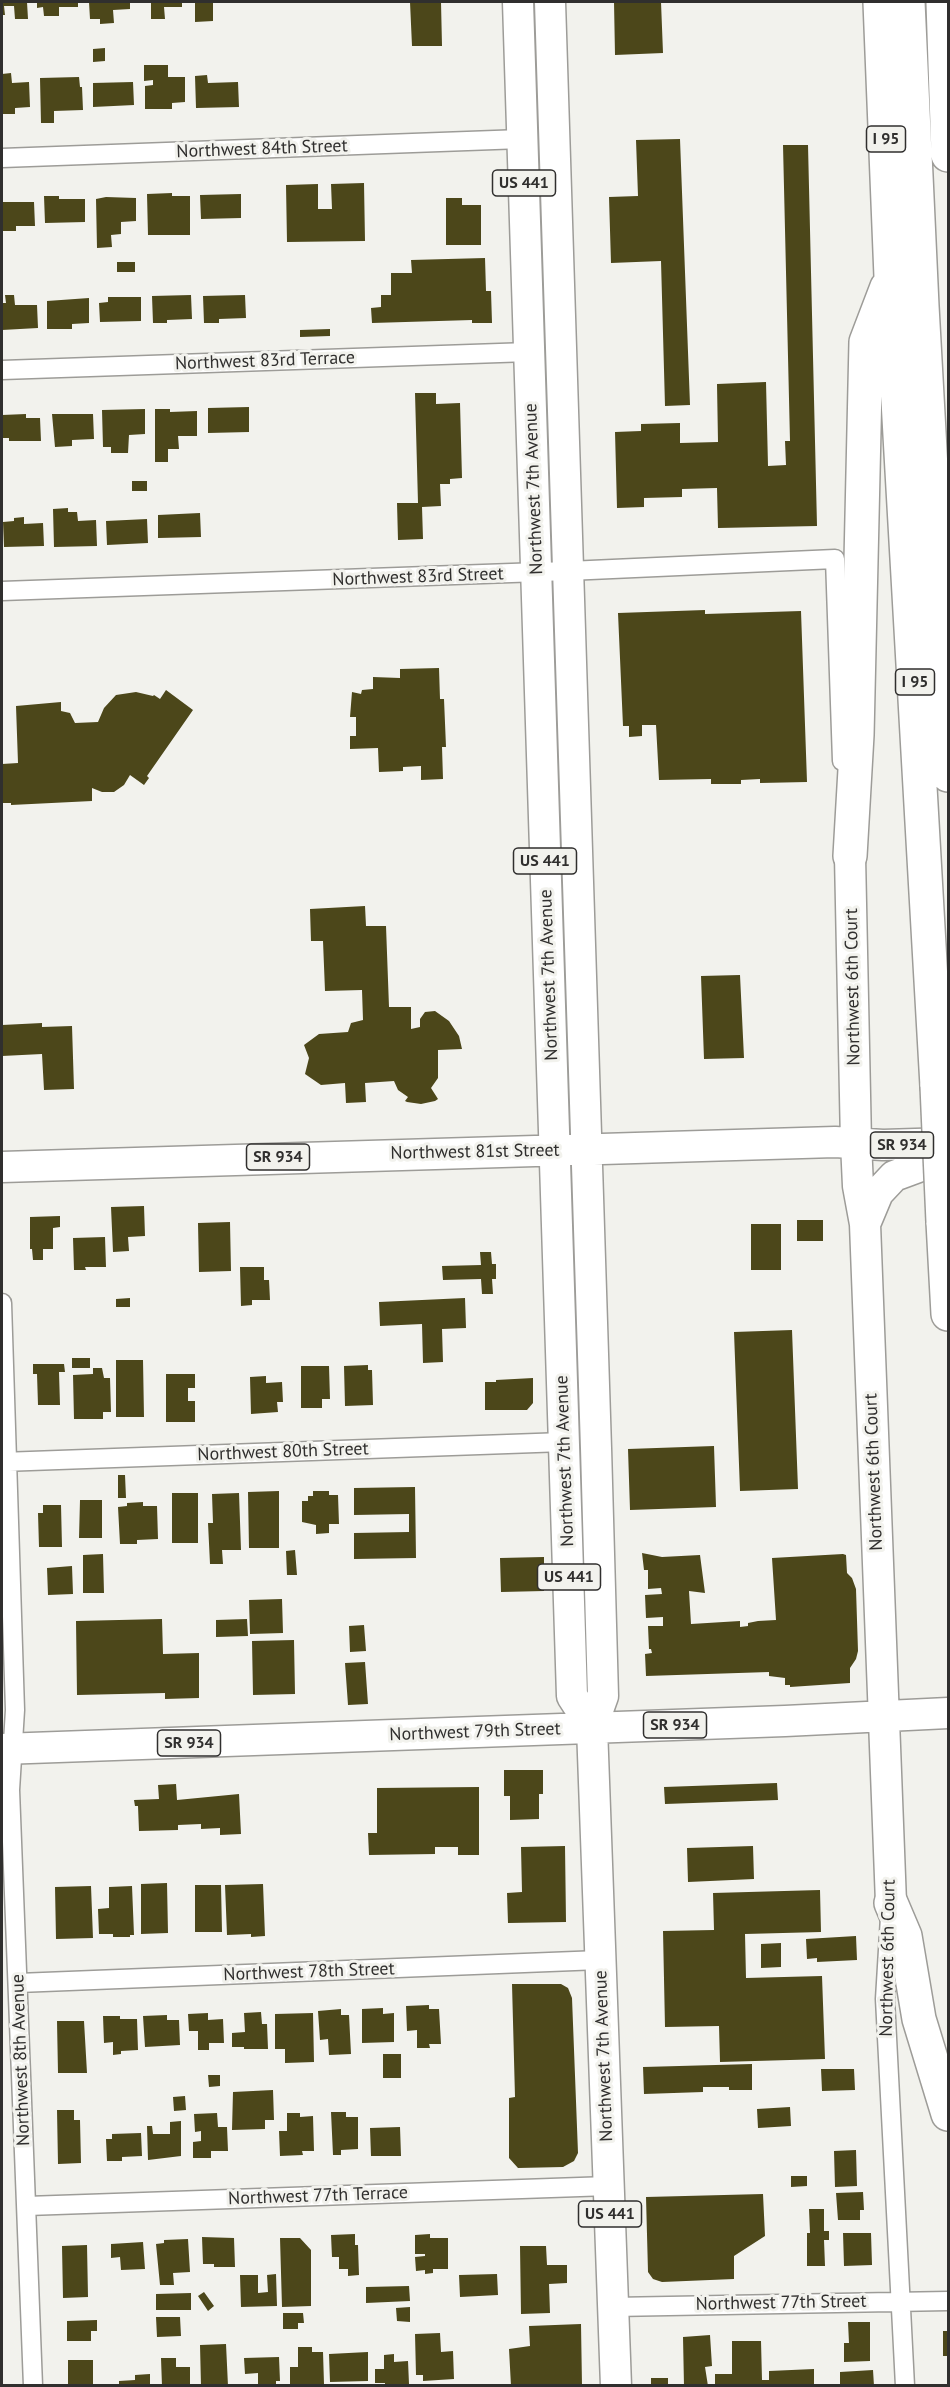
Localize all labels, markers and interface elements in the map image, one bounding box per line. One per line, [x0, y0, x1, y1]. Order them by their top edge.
road number: I 95 [866, 126, 906, 152]
street label: Northwest 84th Street [176, 135, 348, 163]
road number: US 441 [492, 170, 556, 196]
street label: Northwest 83rd Terrace [175, 347, 355, 375]
street label: Northwest 7th Avenue [520, 403, 548, 575]
street label: Northwest 83rd Street [332, 563, 504, 591]
road number: I 95 [896, 669, 934, 695]
road number: US 441 [514, 848, 576, 874]
street label: Northwest 7th Avenue [535, 889, 563, 1061]
street label: Northwest 6th Court [841, 908, 865, 1066]
road number: SR 934 [870, 1132, 934, 1158]
street label: Northwest 81st Street [390, 1140, 560, 1164]
road number: SR 934 [246, 1144, 310, 1170]
street label: Northwest 7th Avenue [551, 1375, 579, 1547]
street label: Northwest 6th Court [860, 1393, 888, 1551]
street label: Northwest 80th Street [197, 1438, 369, 1466]
road number: US 441 [538, 1564, 600, 1590]
road number: SR 934 [644, 1712, 706, 1738]
street label: Northwest 79th Street [389, 1718, 561, 1746]
road number: SR 934 [158, 1730, 220, 1756]
street label: Northwest 6th Court [876, 1879, 900, 2037]
street label: Northwest 78th Street [223, 1958, 395, 1986]
street label: Northwest 7th Avenue [590, 1970, 618, 2142]
street label: Northwest 8th Avenue [7, 1974, 35, 2146]
street label: Northwest 77th Terrace [228, 2182, 408, 2210]
road number: US 441 [578, 2201, 642, 2227]
street label: Northwest 77th Street [695, 2291, 867, 2315]

